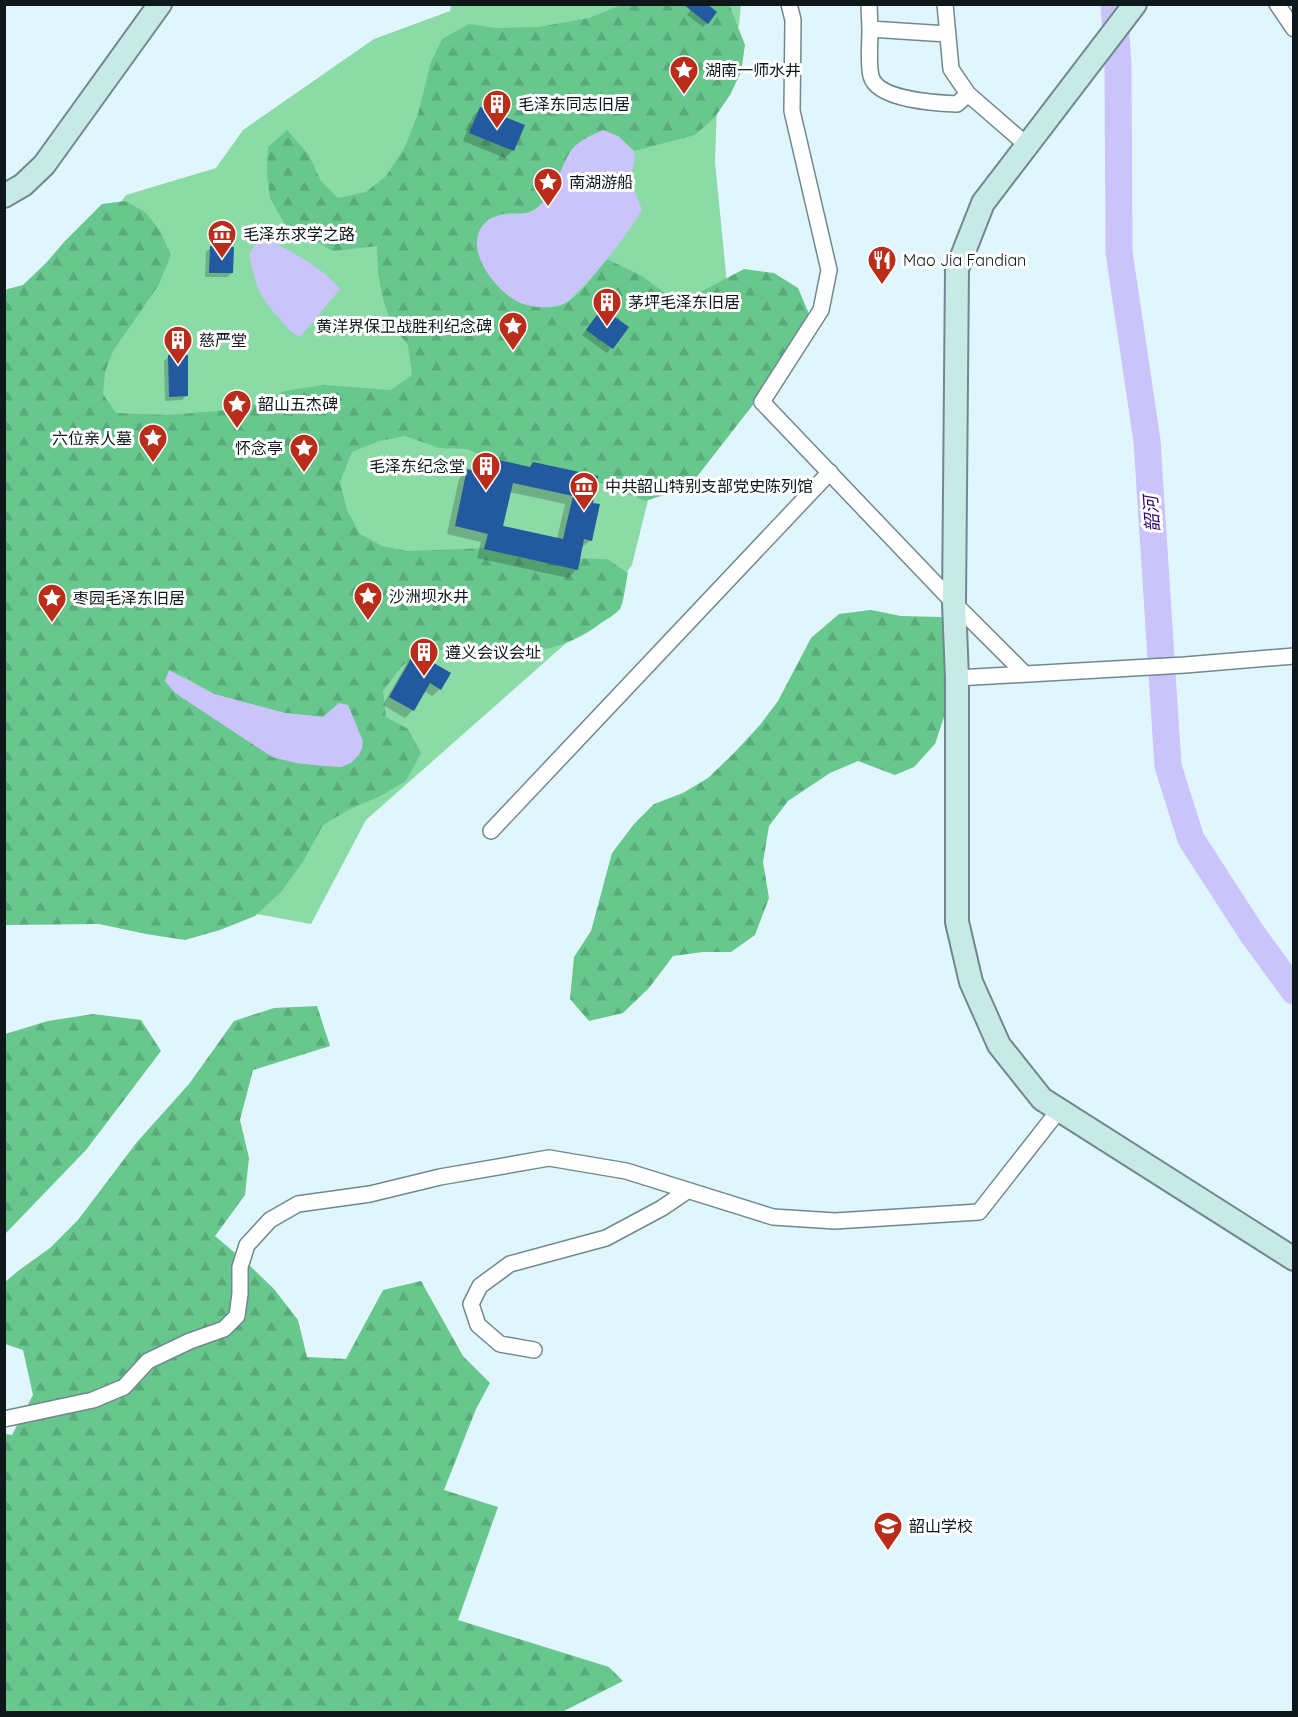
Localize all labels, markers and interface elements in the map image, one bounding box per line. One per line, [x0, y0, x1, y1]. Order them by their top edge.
place icon: 湖南一师水井 [668, 54, 700, 96]
place label: 湖南一师水井 [705, 60, 801, 80]
building icon: 毛泽东同志旧居 [481, 88, 513, 130]
place label: 毛泽东同志旧居 [518, 94, 630, 114]
place icon: 南湖游船 [532, 166, 564, 208]
place label: 南湖游船 [569, 172, 633, 192]
museum icon: 毛泽东求学之路 [206, 218, 238, 260]
place label: 毛泽东求学之路 [243, 224, 355, 244]
restaurant icon: Mao Jia Fandian [866, 244, 898, 286]
place label: Mao Jia Fandian [903, 250, 1026, 270]
building icon: 茅坪毛泽东旧居 [591, 286, 623, 328]
place label: 茅坪毛泽东旧居 [628, 292, 740, 312]
place icon: 黄洋界保卫战胜利纪念碑 [497, 310, 529, 352]
place label: 黄洋界保卫战胜利纪念碑 [316, 316, 492, 336]
building icon: 慈严堂 [162, 324, 194, 366]
place label: 慈严堂 [199, 330, 247, 350]
place icon: 韶山五杰碑 [221, 388, 253, 430]
place label: 韶山五杰碑 [258, 394, 338, 414]
place icon: 六位亲人墓 [137, 422, 169, 464]
place label: 六位亲人墓 [52, 428, 132, 448]
place icon: 怀念亭 [288, 432, 320, 474]
place label: 怀念亭 [235, 438, 283, 458]
building icon: 毛泽东纪念堂 [470, 450, 502, 492]
place label: 毛泽东纪念堂 [369, 456, 465, 476]
museum icon: 中共韶山特别支部党史陈列馆 [568, 470, 600, 512]
place label: 中共韶山特别支部党史陈列馆 [605, 476, 813, 496]
water label: 韶河 [1139, 492, 1164, 533]
place icon: 沙洲坝水井 [352, 580, 384, 622]
place icon: 枣园毛泽东旧居 [36, 582, 68, 624]
place label: 沙洲坝水井 [389, 586, 469, 606]
place label: 枣园毛泽东旧居 [73, 588, 185, 608]
building icon: 遵义会议会址 [408, 636, 440, 678]
place label: 遵义会议会址 [445, 642, 541, 662]
school or university icon: 韶山学校 [872, 1510, 904, 1552]
place label: 韶山学校 [909, 1516, 973, 1536]

